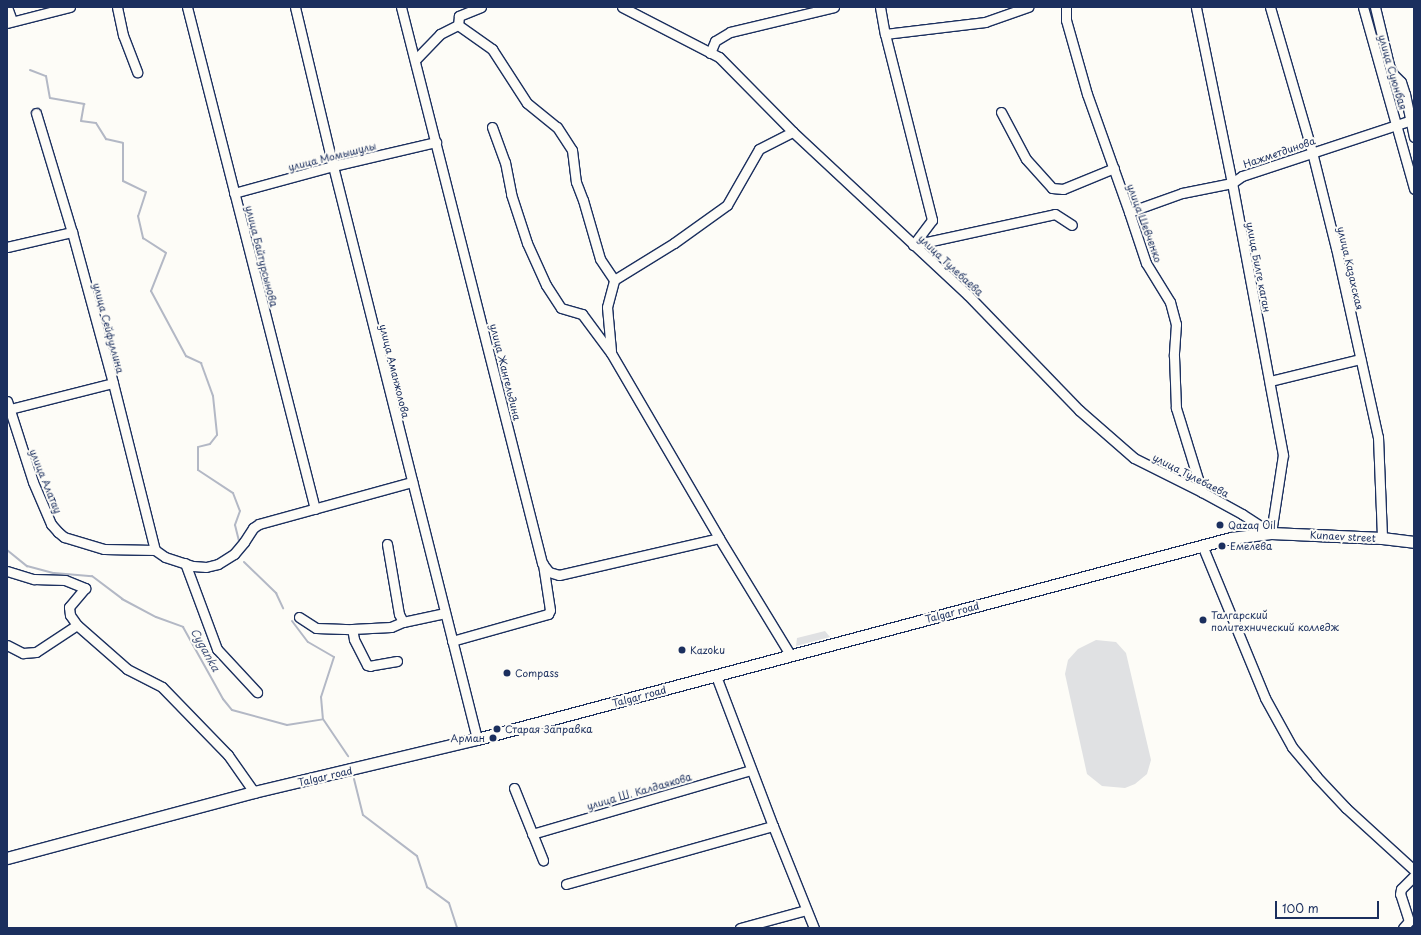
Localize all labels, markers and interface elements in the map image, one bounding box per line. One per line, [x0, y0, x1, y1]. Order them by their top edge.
street label: улица Суюнбая [1376, 33, 1410, 111]
street label: Нажметдинова [1241, 134, 1317, 170]
street label: улица Момышулы [286, 139, 378, 173]
street label: улица Шевченко [1125, 182, 1165, 264]
street label: улица Байтурсынова [244, 204, 280, 308]
street label: улица Билге каган [1244, 221, 1274, 313]
street label: улица Казахская [1336, 225, 1366, 311]
street label: улица Тулебаева [916, 232, 986, 298]
street label: улица Сейфуллина [91, 281, 127, 375]
street label: улица Жангельдина [488, 322, 524, 422]
street label: улица Аманжолова [377, 323, 413, 419]
street label: улица Алатау [27, 447, 65, 515]
street label: улица Тулебаева [1151, 450, 1231, 500]
place label: Qazaq Oil [1228, 519, 1276, 531]
marker: Qazaq Oil [1215, 520, 1225, 530]
street label: Kunaev street [1310, 528, 1376, 544]
place label: Емелева [1230, 540, 1272, 552]
marker: Емелева [1217, 541, 1227, 551]
street label: Talgar road [923, 599, 981, 625]
place label: Талгарский политехнический колледж [1211, 608, 1340, 632]
marker: Талгарский политехнический колледж [1198, 615, 1208, 625]
water label: Cyganka [188, 626, 222, 674]
place label: Kazoku [690, 644, 725, 656]
marker: Kazoku [677, 645, 687, 655]
place label: Compass [515, 667, 559, 679]
marker: Compass [502, 668, 512, 678]
street label: Talgar road [610, 683, 668, 709]
place label: Старая Заправка [505, 723, 593, 735]
marker: Старая Заправка [492, 724, 502, 734]
place label: Арман [451, 732, 485, 744]
marker: Арман [488, 733, 498, 743]
street label: Talgar road [296, 764, 354, 788]
street label: улица Ш. Калдаякова [585, 770, 693, 812]
scale bar [1277, 893, 1381, 919]
text: 100 m [1282, 899, 1319, 917]

